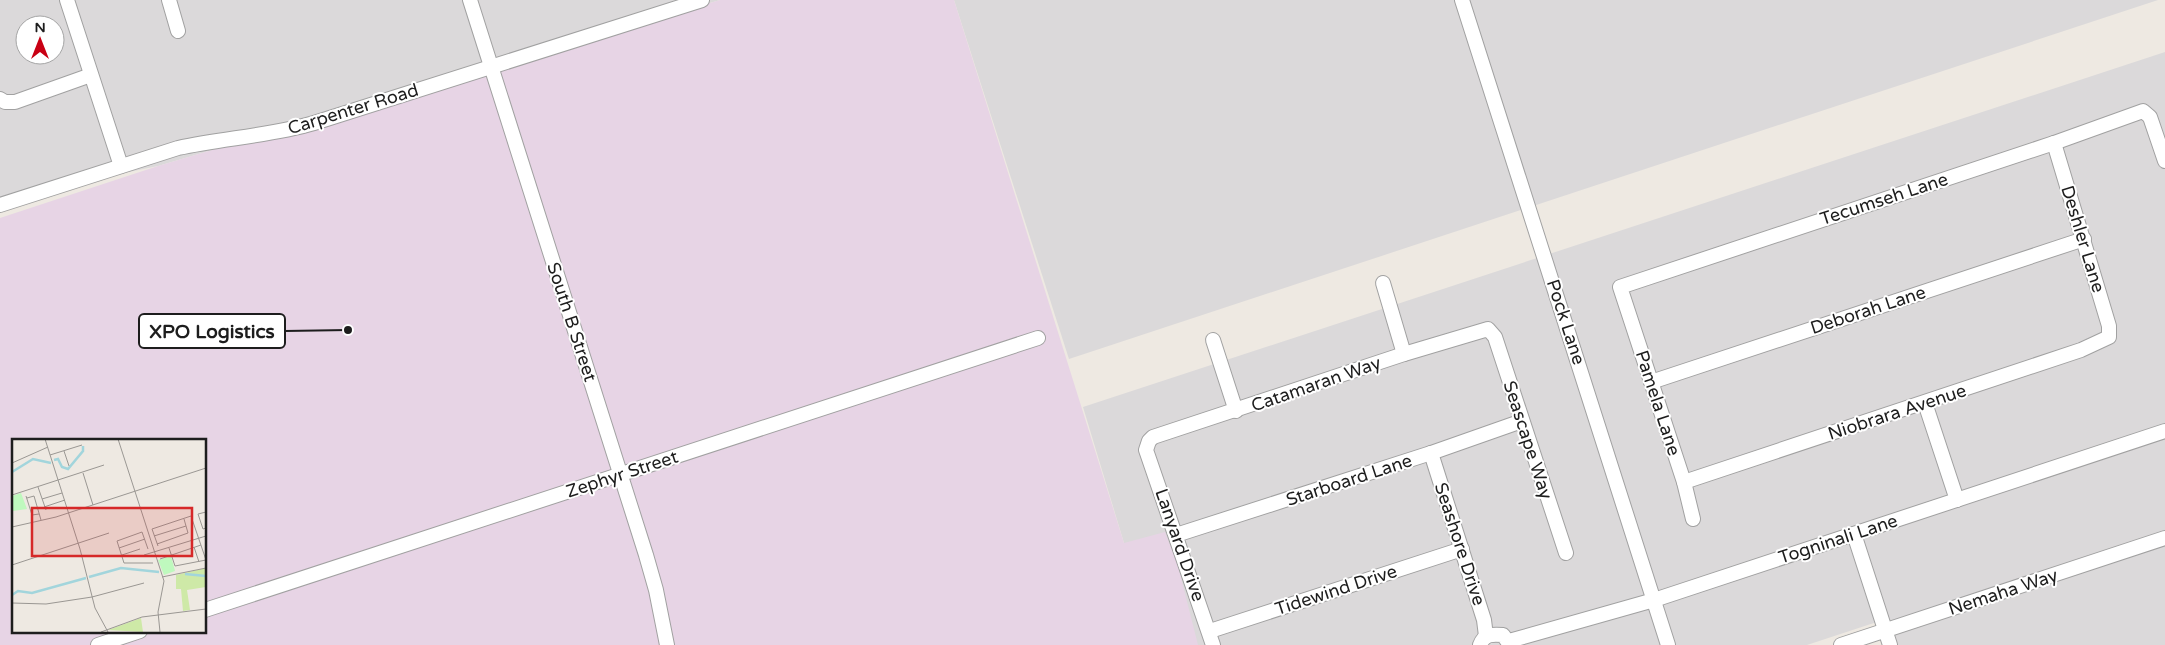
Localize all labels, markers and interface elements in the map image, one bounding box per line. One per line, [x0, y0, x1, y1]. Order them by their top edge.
north arrow [15, 15, 65, 65]
text: N [34, 19, 46, 36]
street label: Carpenter Road [285, 79, 421, 139]
street label: Tecumseh Lane [1817, 168, 1951, 230]
street label: Deshler Lane [2056, 183, 2110, 295]
street label: South B Street [542, 260, 602, 385]
street label: Pock Lane [1542, 277, 1590, 367]
street label: Deborah Lane [1808, 281, 1928, 339]
callout: XPO Logistics [139, 314, 285, 348]
text: XPO Logistics [149, 321, 275, 344]
street label: Pamela Lane [1631, 348, 1685, 458]
street label: Catamaran Way [1248, 351, 1384, 417]
street label: Seascape Way [1499, 378, 1558, 502]
street label: Niobrara Avenue [1825, 379, 1969, 445]
inset map [12, 439, 206, 632]
street label: Zephyr Street [563, 445, 681, 502]
street label: Starboard Lane [1283, 449, 1415, 511]
street label: Seashore Drive [1430, 480, 1490, 608]
street label: Lanyard Drive [1150, 486, 1210, 604]
street label: Togninali Lane [1776, 509, 1900, 569]
street label: Tidewind Drive [1272, 560, 1400, 620]
street label: Nemaha Way [1945, 564, 2061, 620]

